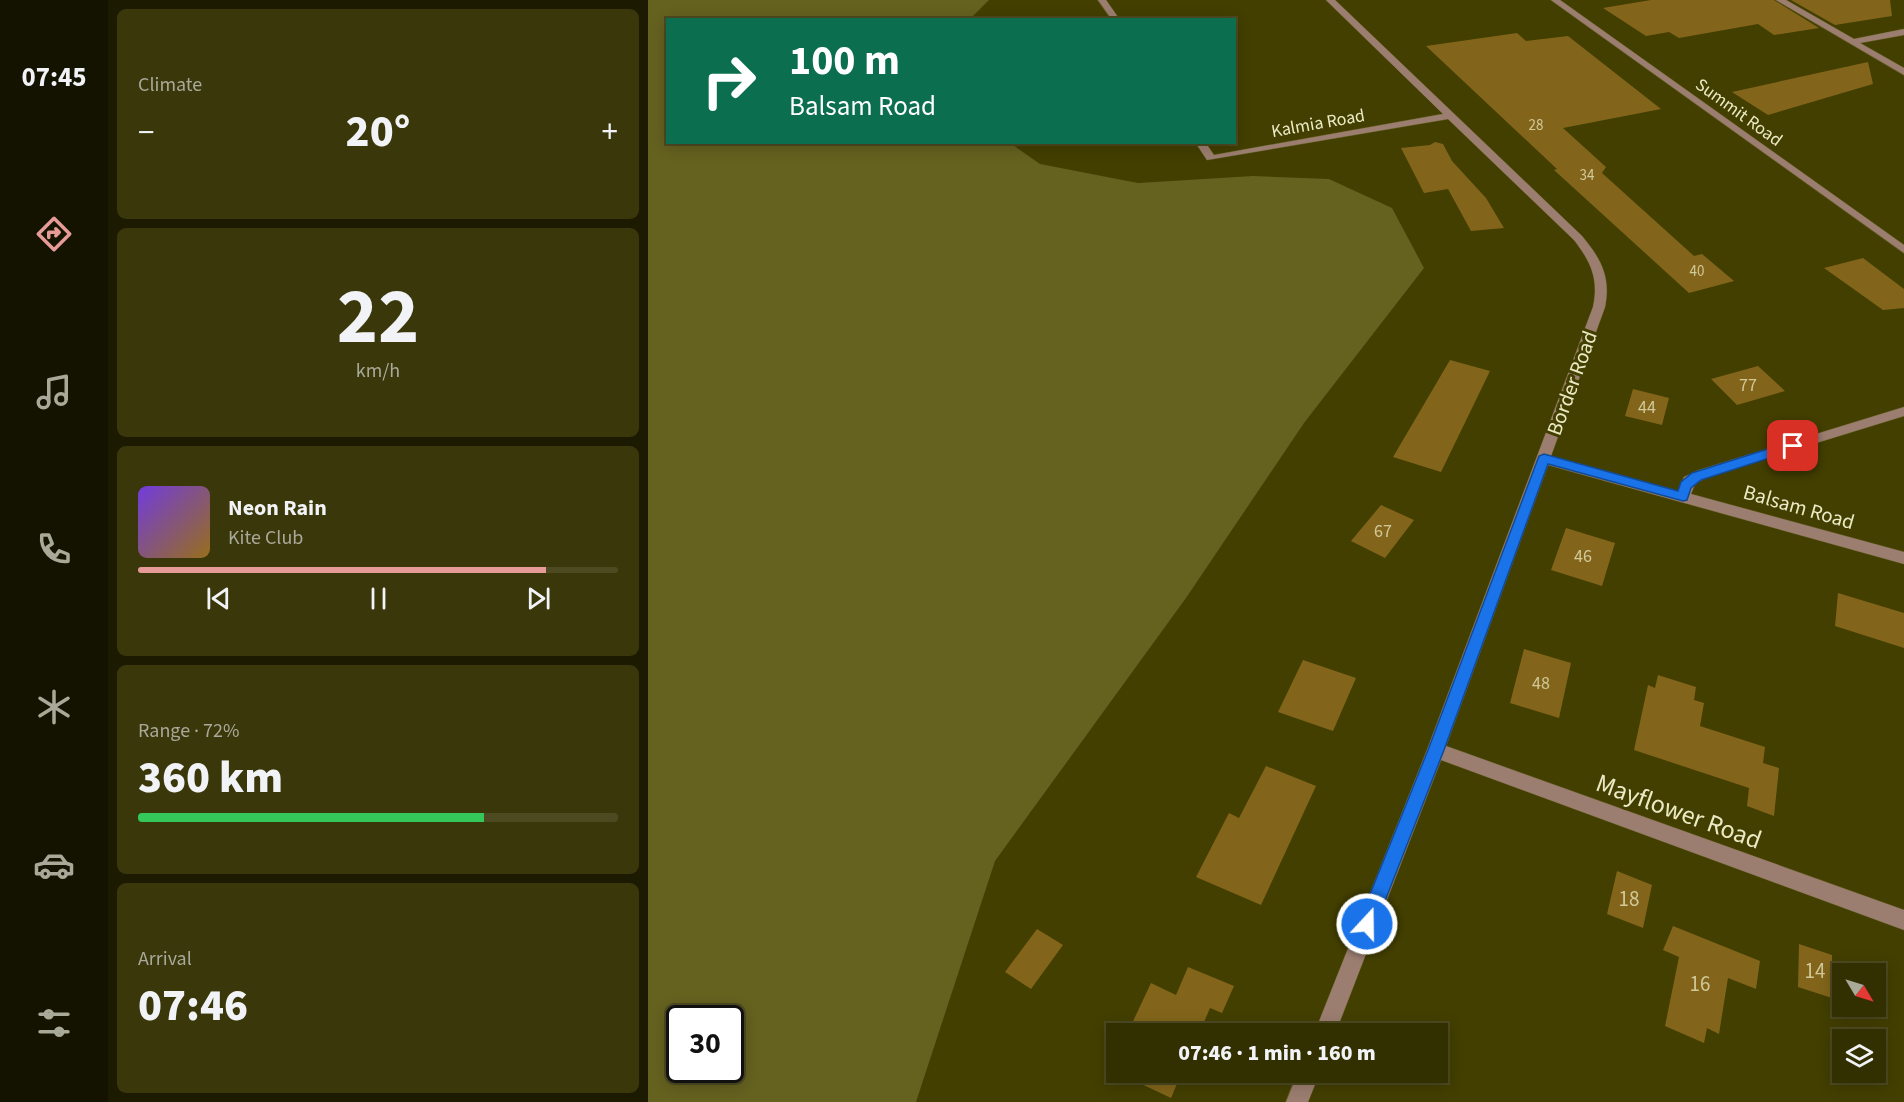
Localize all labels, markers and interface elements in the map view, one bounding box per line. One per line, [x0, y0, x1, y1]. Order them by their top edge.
text: 100 m [789, 31, 900, 91]
icon: right [690, 42, 768, 120]
text: 07:45 [21, 58, 87, 97]
text: Climate [138, 71, 202, 99]
street label: Summit Road [1690, 72, 1787, 152]
text: Balsam Road [789, 87, 936, 126]
text: 20° [346, 100, 410, 164]
street label: Kalmia Road [1269, 103, 1367, 144]
text: − [138, 109, 154, 156]
text: + [602, 109, 618, 156]
house number: 28 [1529, 115, 1543, 136]
house number: 34 [1580, 165, 1595, 186]
icon: directions [33, 213, 75, 255]
house number: 40 [1690, 261, 1704, 282]
text: 22 [337, 262, 419, 373]
street label: Border Road [1539, 326, 1605, 440]
text: km/h [356, 357, 400, 385]
icon: music [33, 371, 75, 413]
house number: 77 [1739, 373, 1757, 398]
house number: 44 [1638, 395, 1656, 420]
pin [1767, 420, 1818, 471]
icon: arrive [1776, 429, 1809, 462]
street label: Balsam Road [1740, 477, 1858, 537]
text: Neon Rain [228, 492, 327, 524]
house number: 67 [1374, 519, 1392, 544]
text: Kite Club [228, 524, 303, 552]
icon: phone [33, 528, 75, 570]
house number: 46 [1574, 544, 1592, 569]
icon: previous [202, 582, 235, 615]
icon: pause [362, 582, 395, 615]
icon: next [522, 582, 555, 615]
house number: 48 [1532, 671, 1550, 696]
icon: climate [33, 686, 75, 728]
text: Range · 72% [138, 717, 239, 745]
text: 360 km [138, 746, 283, 810]
street label: Mayflower Road [1591, 764, 1767, 859]
icon: car [33, 844, 75, 886]
house number: 18 [1619, 884, 1639, 914]
position arrow [1335, 892, 1399, 956]
text: Arrival [138, 945, 192, 973]
house number: 14 [1805, 956, 1825, 986]
north arrow [1832, 963, 1886, 1017]
map controls [1832, 963, 1886, 1083]
house number: 16 [1690, 969, 1710, 999]
text: 07:46 [138, 974, 248, 1038]
icon: filters [33, 1002, 75, 1044]
speed limit sign: 30 [666, 1005, 744, 1083]
button: layers [1832, 1029, 1886, 1083]
text: 07:46 · 1 min · 160 m [1178, 1037, 1376, 1069]

